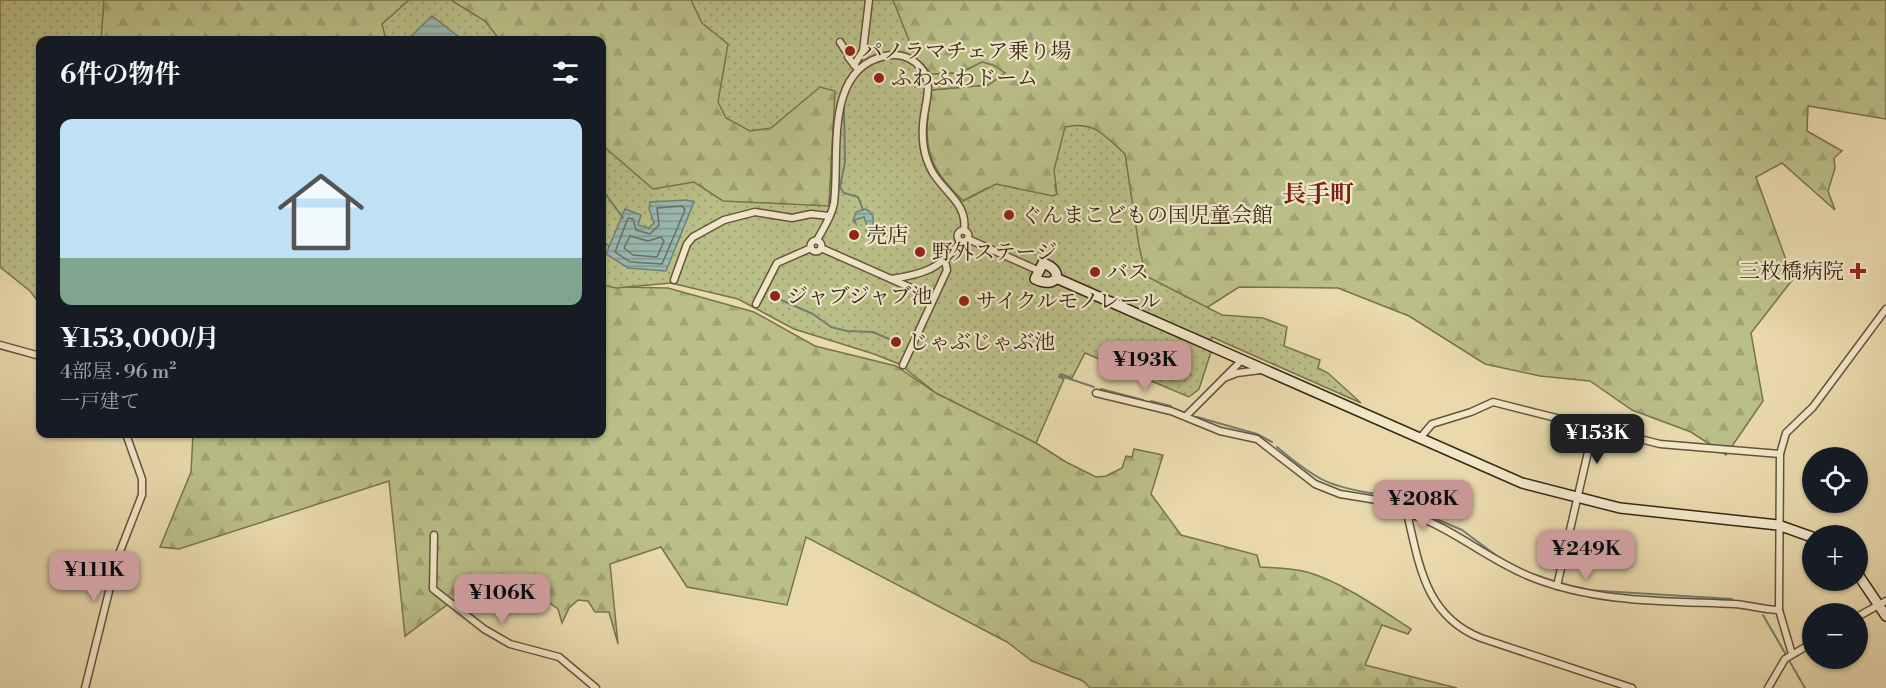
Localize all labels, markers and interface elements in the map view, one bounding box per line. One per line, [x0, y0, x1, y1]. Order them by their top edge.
place label: パノラマチェア乗り場 [862, 39, 1071, 65]
marker: パノラマチェア乗り場 [843, 44, 857, 58]
icon: filters [549, 56, 582, 89]
text: 6件の物件 [60, 59, 180, 91]
place label: ふわふわドーム [891, 66, 1038, 92]
marker: ふわふわドーム [872, 71, 886, 85]
icon: home [267, 158, 375, 266]
district label: 長手町 [1282, 180, 1354, 210]
place label: ぐんまこどもの国児童会館 [1021, 203, 1273, 229]
marker: ぐんまこどもの国児童会館 [1002, 208, 1016, 222]
place label: 売店 [866, 223, 908, 249]
marker: 売店 [847, 228, 861, 242]
place label: 野外ステージ [932, 240, 1057, 266]
marker: 野外ステージ [913, 245, 927, 259]
place label: 三枚橋病院 [1739, 259, 1844, 285]
place label: バス [1107, 260, 1149, 286]
marker: 三枚橋病院 [1849, 262, 1867, 280]
marker: バス [1088, 265, 1102, 279]
place label: ジャブジャブ池 [787, 284, 932, 310]
marker: ジャブジャブ池 [768, 289, 782, 303]
place label: サイクルモノレール [976, 289, 1161, 315]
marker: サイクルモノレール [957, 294, 971, 308]
text: ¥153,000/月 [60, 323, 220, 355]
place label: じゃぶじゃぶ池 [908, 330, 1055, 356]
marker: じゃぶじゃぶ池 [889, 335, 903, 349]
pin: ¥193K [1103, 341, 1187, 392]
text: ¥193K [1112, 348, 1178, 373]
text: 4部屋 · 96 m² [60, 360, 176, 385]
text: 一戸建て [60, 390, 140, 415]
pin: ¥153K [1555, 414, 1639, 465]
text: ¥153K [1564, 421, 1630, 446]
map controls [1802, 447, 1868, 669]
button: locate [1802, 447, 1868, 513]
pin: ¥208K [1381, 480, 1465, 531]
text: ¥208K [1387, 487, 1459, 512]
button: + [1802, 525, 1868, 591]
pin: ¥249K [1544, 530, 1628, 581]
text: ¥249K [1551, 537, 1621, 562]
pin: ¥111K [52, 551, 136, 602]
text: ¥111K [63, 558, 125, 583]
pin: ¥106K [460, 574, 544, 625]
text: ¥106K [468, 581, 536, 606]
button: − [1802, 603, 1868, 669]

